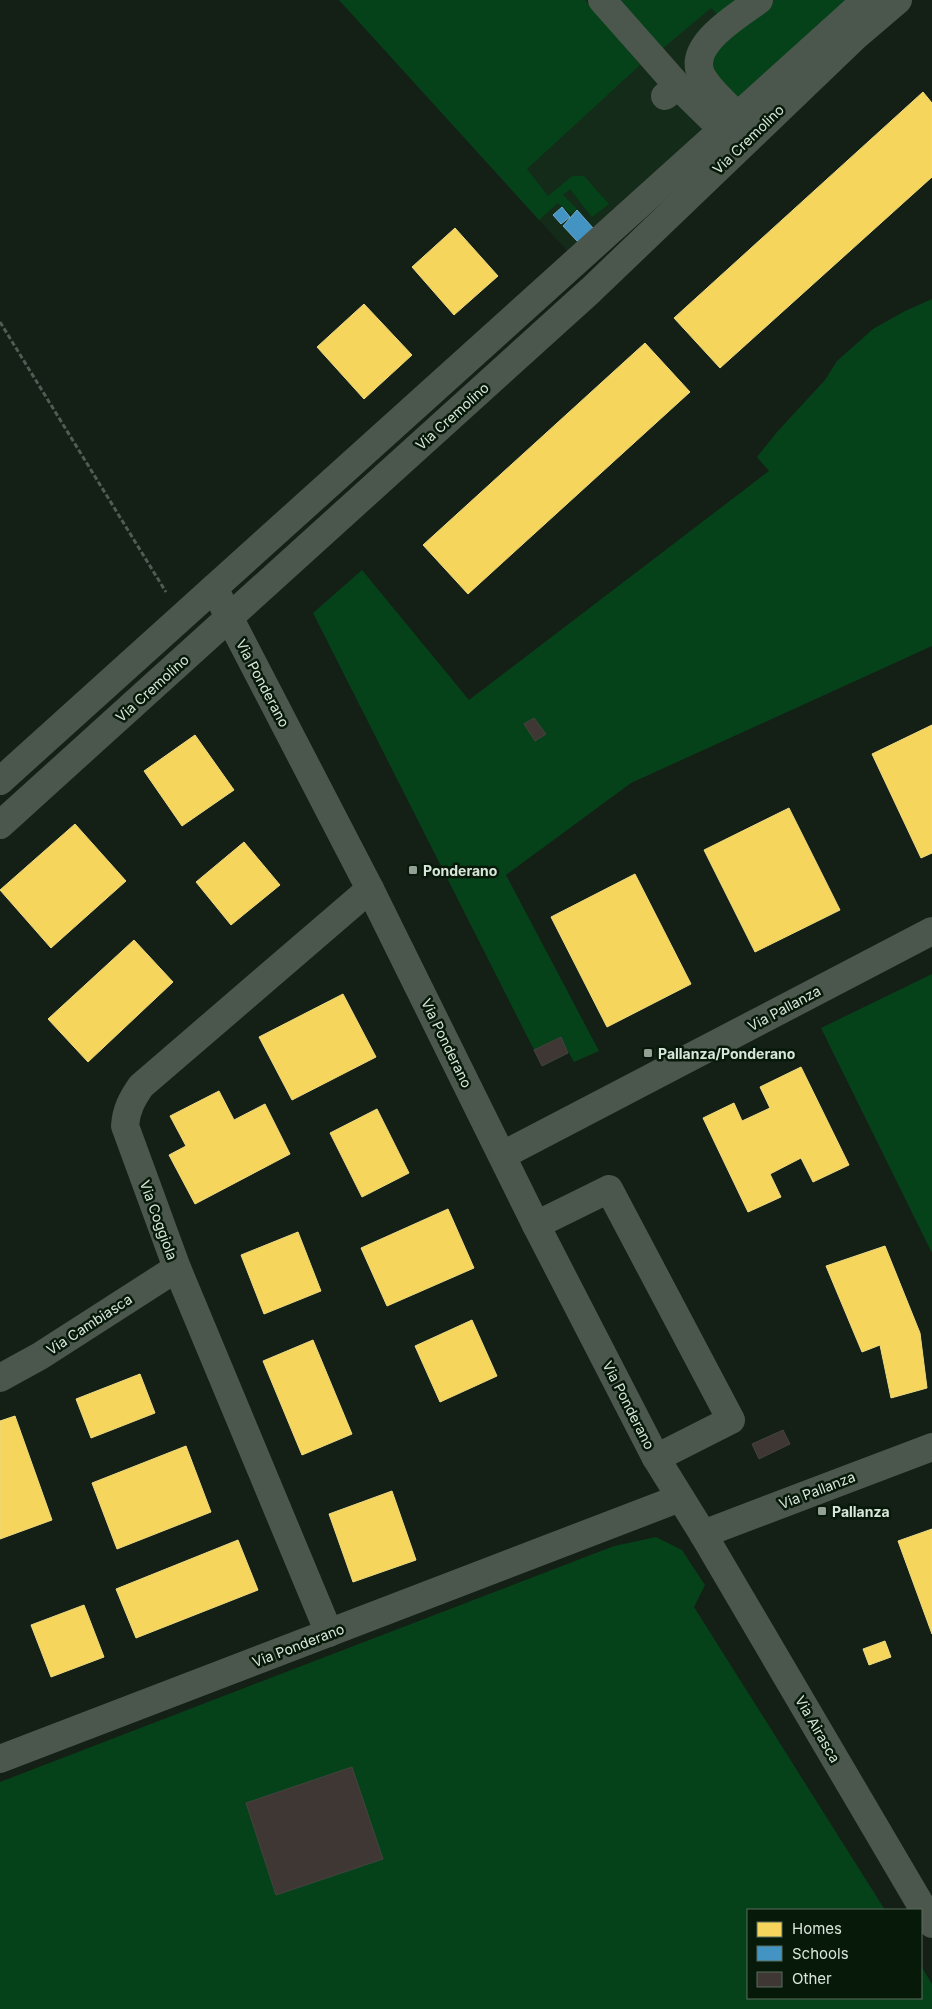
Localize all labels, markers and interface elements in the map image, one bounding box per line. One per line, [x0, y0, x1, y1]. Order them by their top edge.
street label: Via Cremolino [709, 101, 787, 177]
street label: Via Cremolino [412, 379, 492, 453]
street label: Via Ponderano [233, 636, 293, 730]
street label: Via Cremolino [112, 651, 192, 725]
place label: Ponderano [423, 862, 498, 879]
marker: Ponderano [407, 864, 419, 876]
street label: Via Pallanza [745, 982, 823, 1034]
street label: Via Ponderano [418, 996, 476, 1090]
place label: Pallanza/Ponderano [658, 1045, 796, 1062]
marker: Pallanza/Ponderano [642, 1047, 654, 1059]
street label: Via Coggiola [137, 1178, 181, 1262]
street label: Via Cambiasca [43, 1290, 135, 1358]
street label: Via Ponderano [599, 1358, 659, 1452]
street label: Via Pallanza [777, 1468, 857, 1512]
place label: Pallanza [832, 1503, 890, 1520]
marker: Pallanza [816, 1505, 828, 1517]
street label: Via Ponderano [250, 1620, 346, 1670]
street label: Via Airasca [792, 1692, 844, 1766]
legend [747, 1909, 922, 1999]
text: Homes [792, 1919, 842, 1938]
text: Schools [792, 1944, 849, 1963]
text: Other [792, 1969, 832, 1988]

